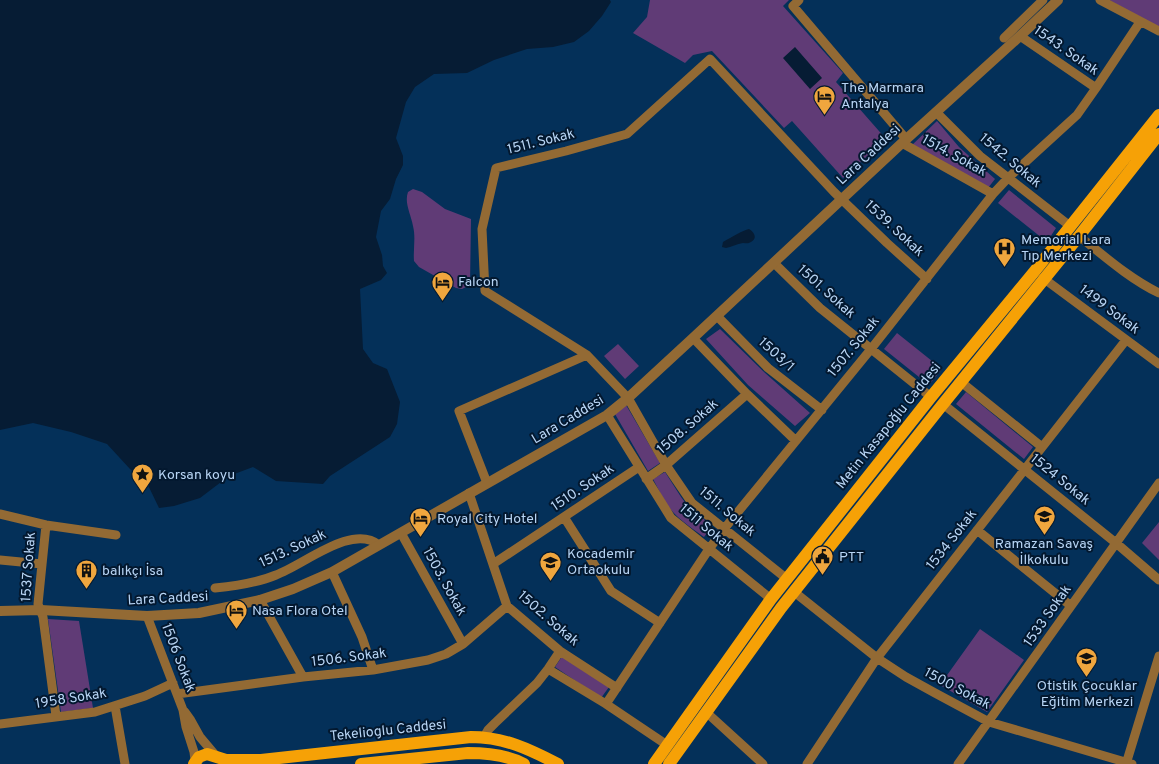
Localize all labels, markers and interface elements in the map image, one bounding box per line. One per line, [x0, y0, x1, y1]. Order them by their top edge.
street label: 1543. Sokak [1030, 22, 1102, 80]
place label: The Marmara Antalya [841, 80, 924, 113]
hotel icon: The Marmara Antalya [813, 84, 837, 115]
street label: Lara Caddesi [834, 121, 904, 189]
street label: 1511. Sokak [506, 125, 576, 159]
street label: 1542. Sokak [976, 130, 1044, 192]
street label: 1514. Sokak [918, 131, 990, 181]
street label: 1539. Sokak [861, 197, 927, 261]
place label: Memorial Lara Tıp Merkezi [1021, 232, 1111, 265]
hospital icon: Memorial Lara Tıp Merkezi [993, 236, 1017, 267]
street label: 1501. Sokak [793, 261, 859, 323]
hotel icon: Falcon [430, 270, 454, 301]
place label: Falcon [458, 274, 499, 291]
street label: 1499 Sokak [1075, 282, 1143, 338]
street label: 1507. Sokak [825, 313, 883, 381]
street label: 1503/1 [754, 334, 798, 376]
street label: Metin Kasapoğlu Caddesi [833, 359, 945, 493]
street label: Lara Caddesi [529, 392, 607, 448]
street label: 1508. Sokak [654, 396, 722, 458]
street label: 1524 Sokak [1027, 451, 1093, 509]
street label: 1510. Sokak [548, 461, 618, 515]
place icon: Korsan koyu [130, 463, 154, 494]
place label: Korsan koyu [158, 467, 235, 484]
street label: 1511. Sokak [695, 483, 759, 541]
street label: 1511 Sokak [675, 500, 737, 556]
school or university icon: Ramazan Savaş İlkokulu [1032, 504, 1056, 535]
street label: 1534 Sokak [923, 506, 981, 574]
hotel icon: Royal City Hotel [409, 507, 433, 538]
place label: Royal City Hotel [437, 511, 537, 528]
street label: 1513. Sokak [257, 526, 329, 572]
street label: 1537 Sokak [18, 531, 40, 603]
place label: Ramazan Savaş İlkokulu [995, 536, 1093, 569]
street label: 1503. Sokak [418, 545, 470, 619]
public building icon: PTT [811, 545, 835, 576]
place label: Kocademir Ortaokulu [567, 546, 635, 579]
place label: PTT [839, 549, 864, 566]
school or university icon: Kocademir Ortaokulu [539, 550, 563, 581]
building icon: balıkçı İsa [74, 559, 98, 590]
place label: balıkçı İsa [102, 562, 163, 580]
street label: 1533 Sokak [1020, 582, 1076, 650]
street label: Lara Caddesi [127, 588, 209, 610]
street label: 1502. Sokak [514, 588, 582, 650]
hotel icon: Nasa Flora Otel [224, 599, 248, 630]
place label: Nasa Flora Otel [252, 603, 348, 620]
street label: 1506 Sokak [157, 621, 199, 695]
street label: 1506. Sokak [310, 645, 388, 671]
school or university icon: Otistik Çocuklar Eğitim Merkezi [1075, 646, 1099, 677]
street label: 1500 Sokak [921, 664, 993, 714]
place label: Otistik Çocuklar Eğitim Merkezi [1037, 678, 1138, 711]
street label: 1958 Sokak [34, 685, 108, 713]
street label: Tekelioglu Caddesi [329, 716, 447, 746]

